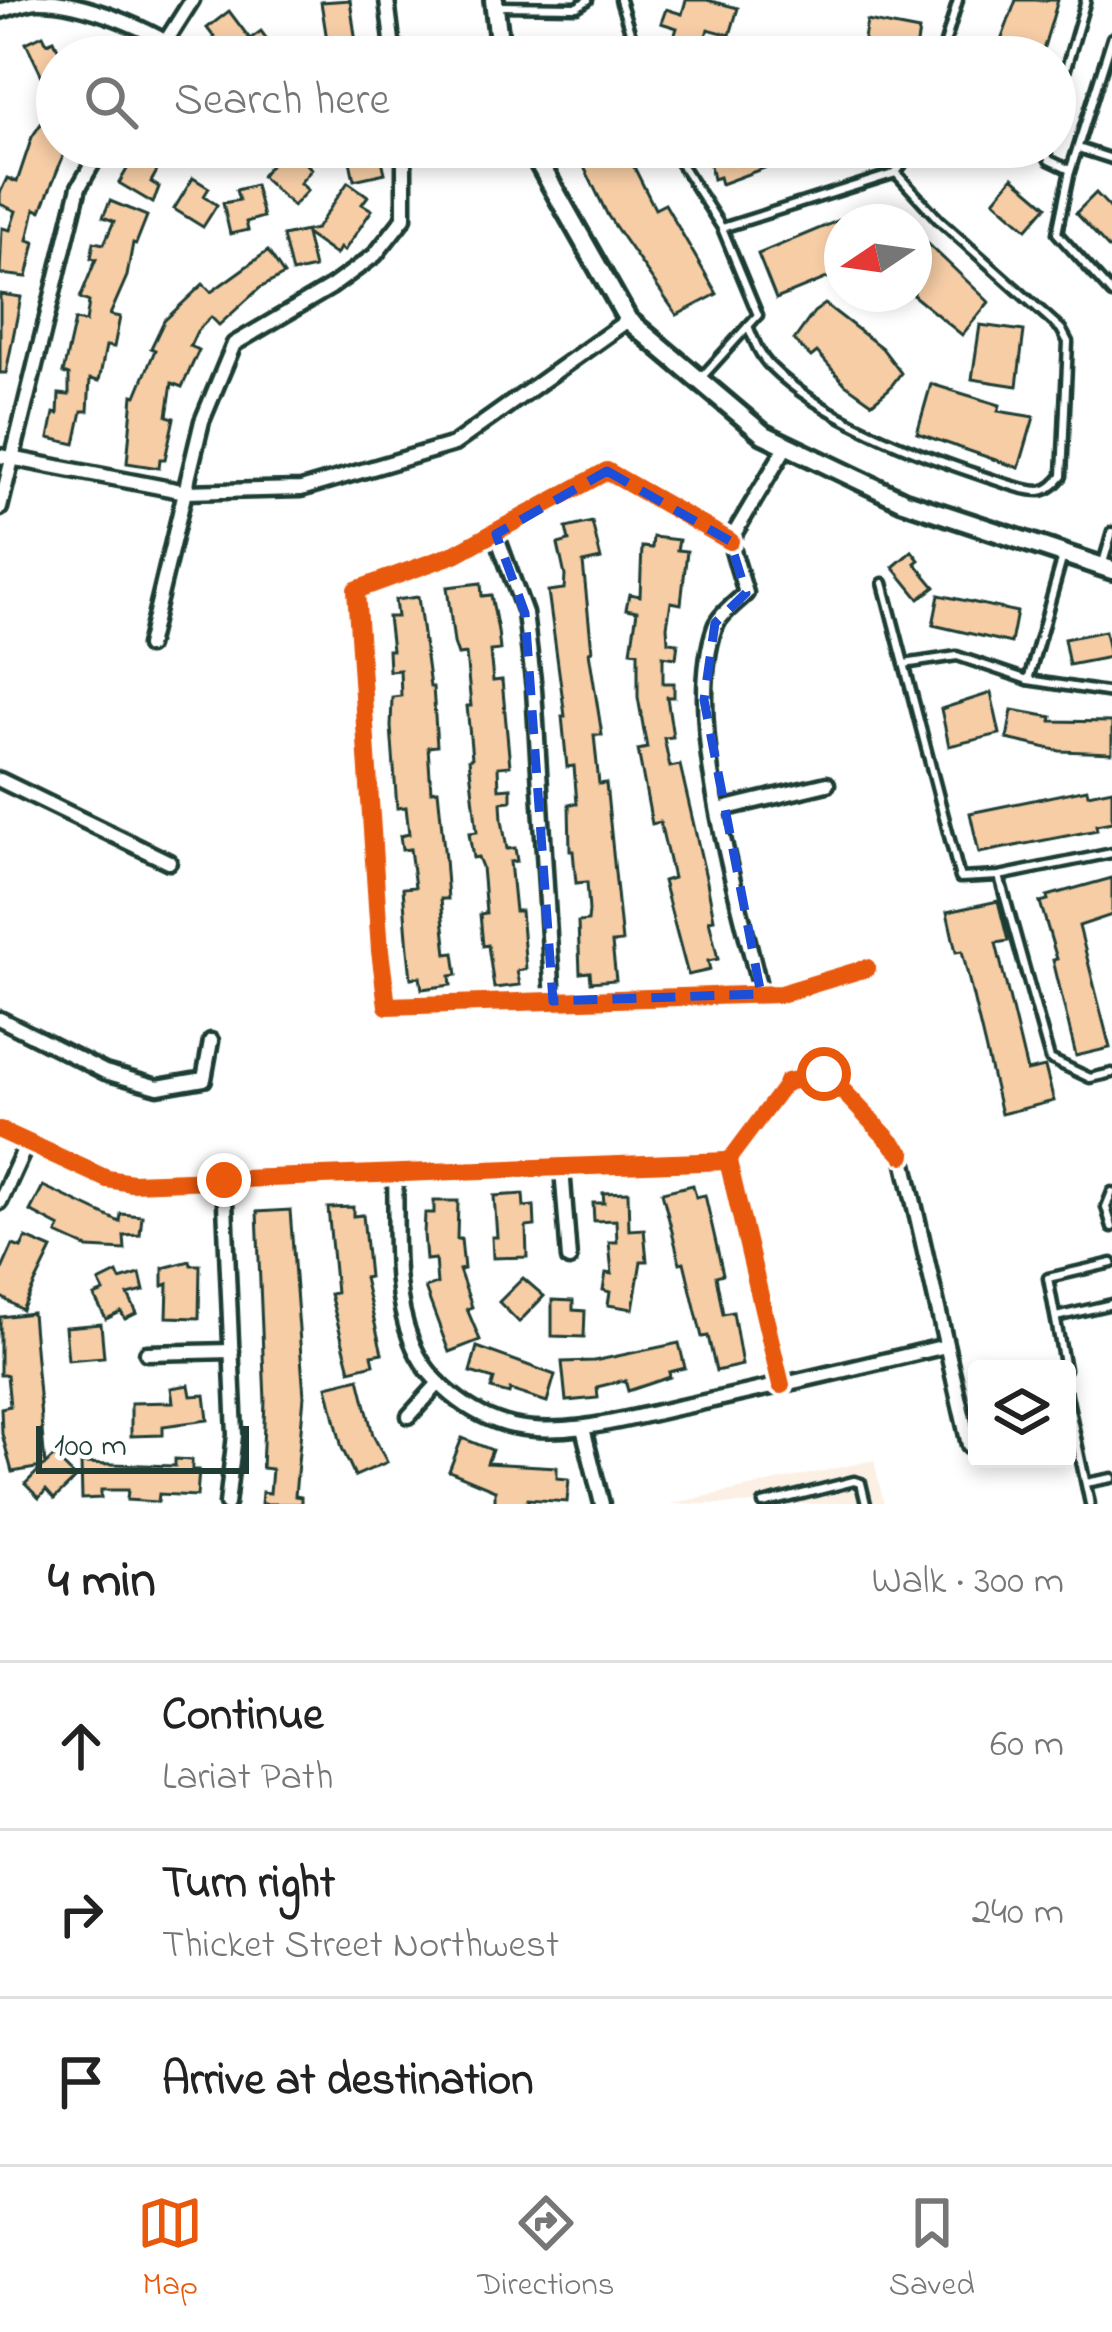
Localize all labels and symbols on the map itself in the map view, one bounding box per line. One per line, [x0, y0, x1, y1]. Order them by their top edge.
north arrow [824, 204, 932, 312]
route start [797, 1047, 851, 1101]
route end [197, 1153, 251, 1207]
scale bar [36, 1420, 249, 1473]

